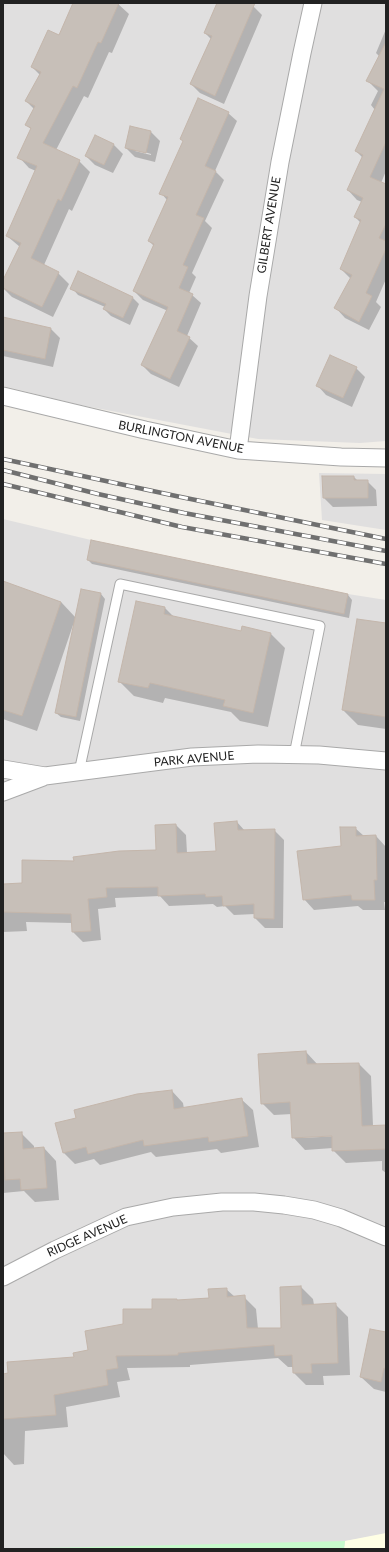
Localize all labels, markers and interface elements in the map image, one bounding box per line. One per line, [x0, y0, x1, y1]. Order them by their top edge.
street label: GILBERT AVENUE [254, 176, 284, 274]
street label: BURLINGTON AVENUE [117, 418, 245, 456]
street label: PARK AVENUE [153, 748, 235, 770]
street label: RIDGE AVENUE [45, 1212, 129, 1260]

